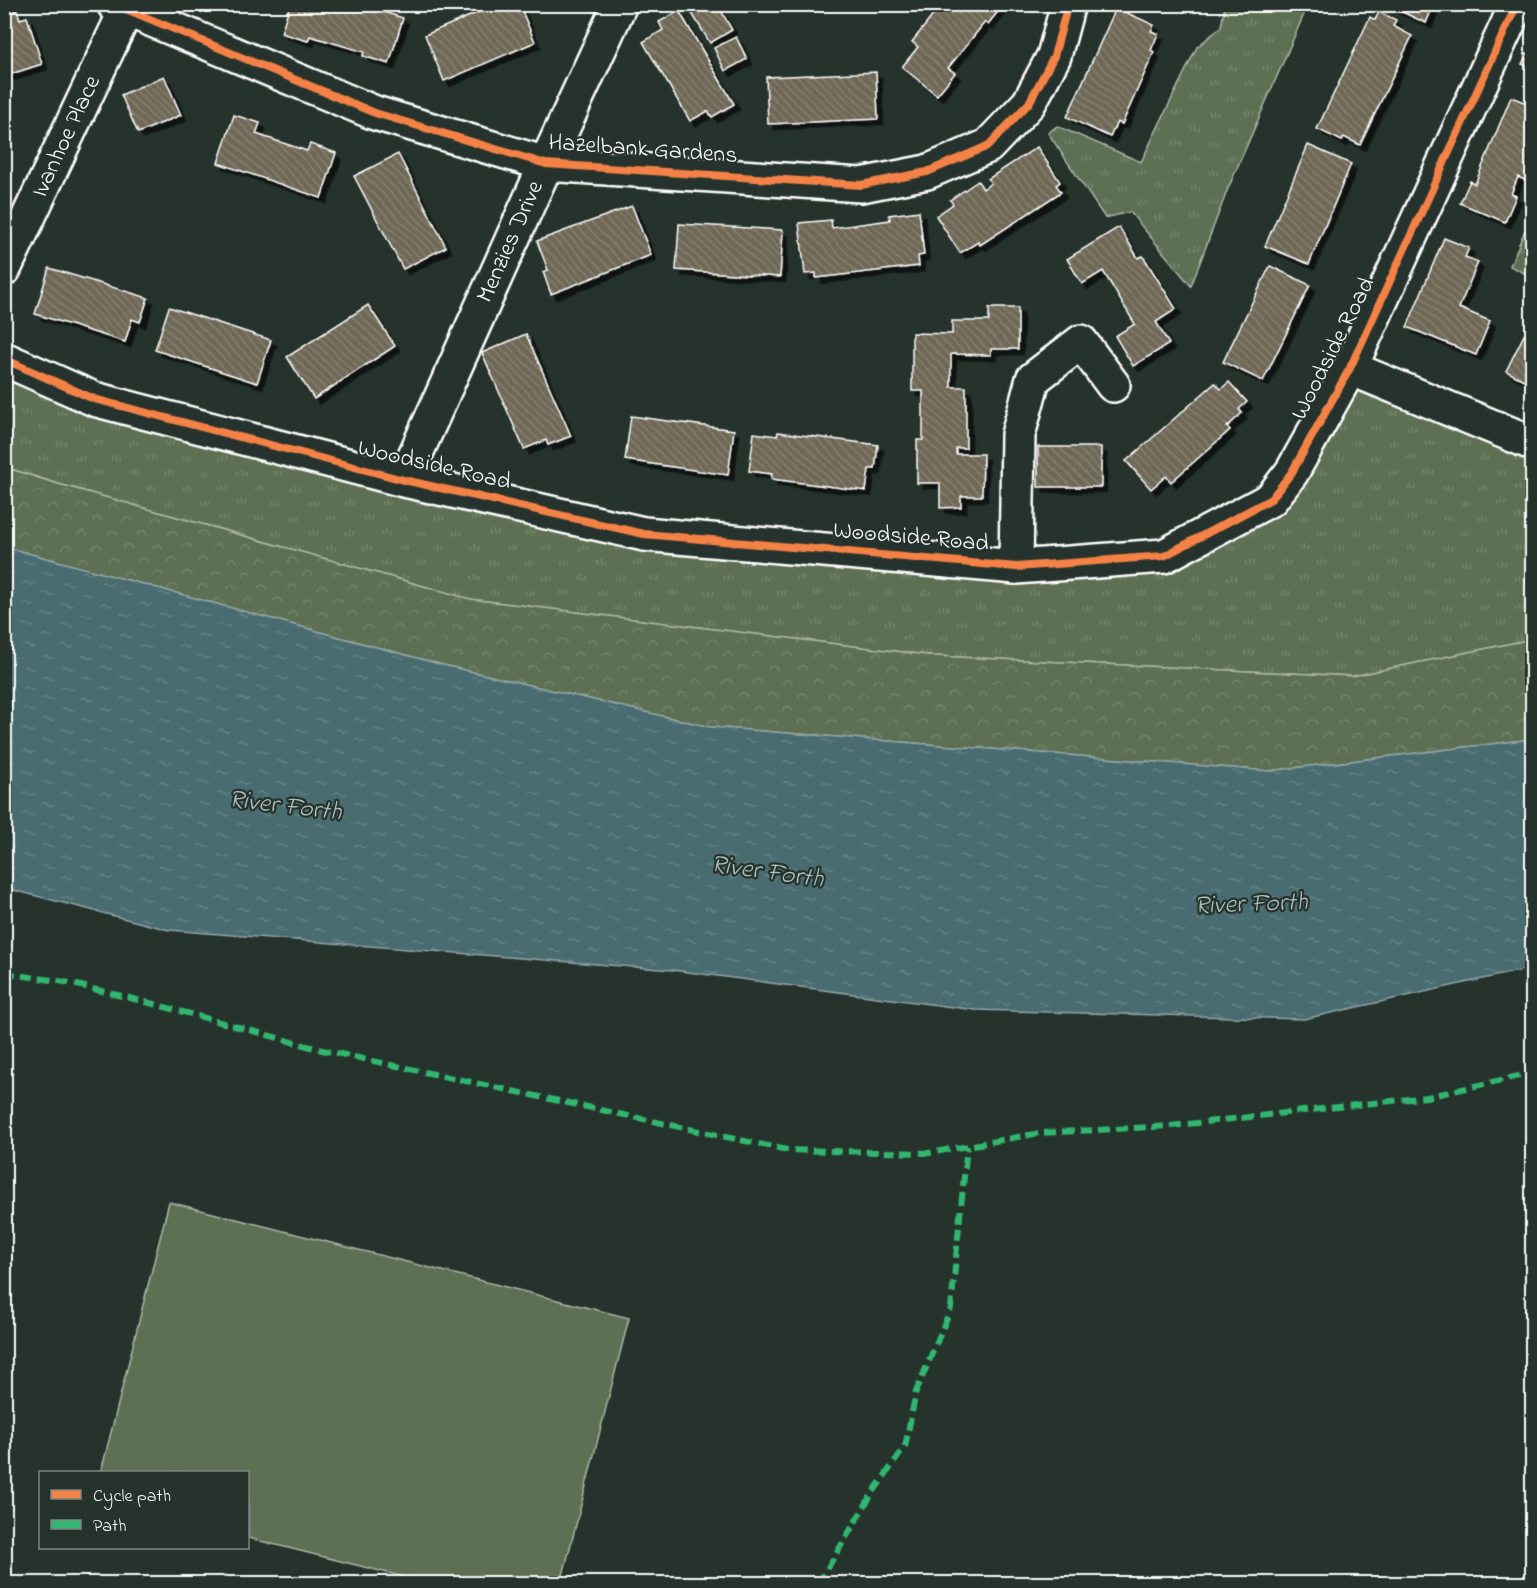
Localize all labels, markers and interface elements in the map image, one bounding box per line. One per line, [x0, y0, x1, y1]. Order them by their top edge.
street label: Ivanhoe Place [23, 70, 111, 204]
street label: Hazelbank Gardens [547, 126, 739, 174]
street label: Menzies Drive [468, 175, 554, 309]
street label: Woodside Road [1283, 271, 1385, 426]
street label: Woodside Road [354, 431, 514, 501]
street label: Woodside Road [832, 514, 991, 562]
water label: River Forth [226, 781, 344, 833]
water label: River Forth [708, 846, 826, 900]
water label: River Forth [1194, 884, 1309, 926]
legend [39, 1471, 249, 1549]
text: Cycle path [93, 1484, 171, 1510]
text: Path [93, 1514, 127, 1540]

